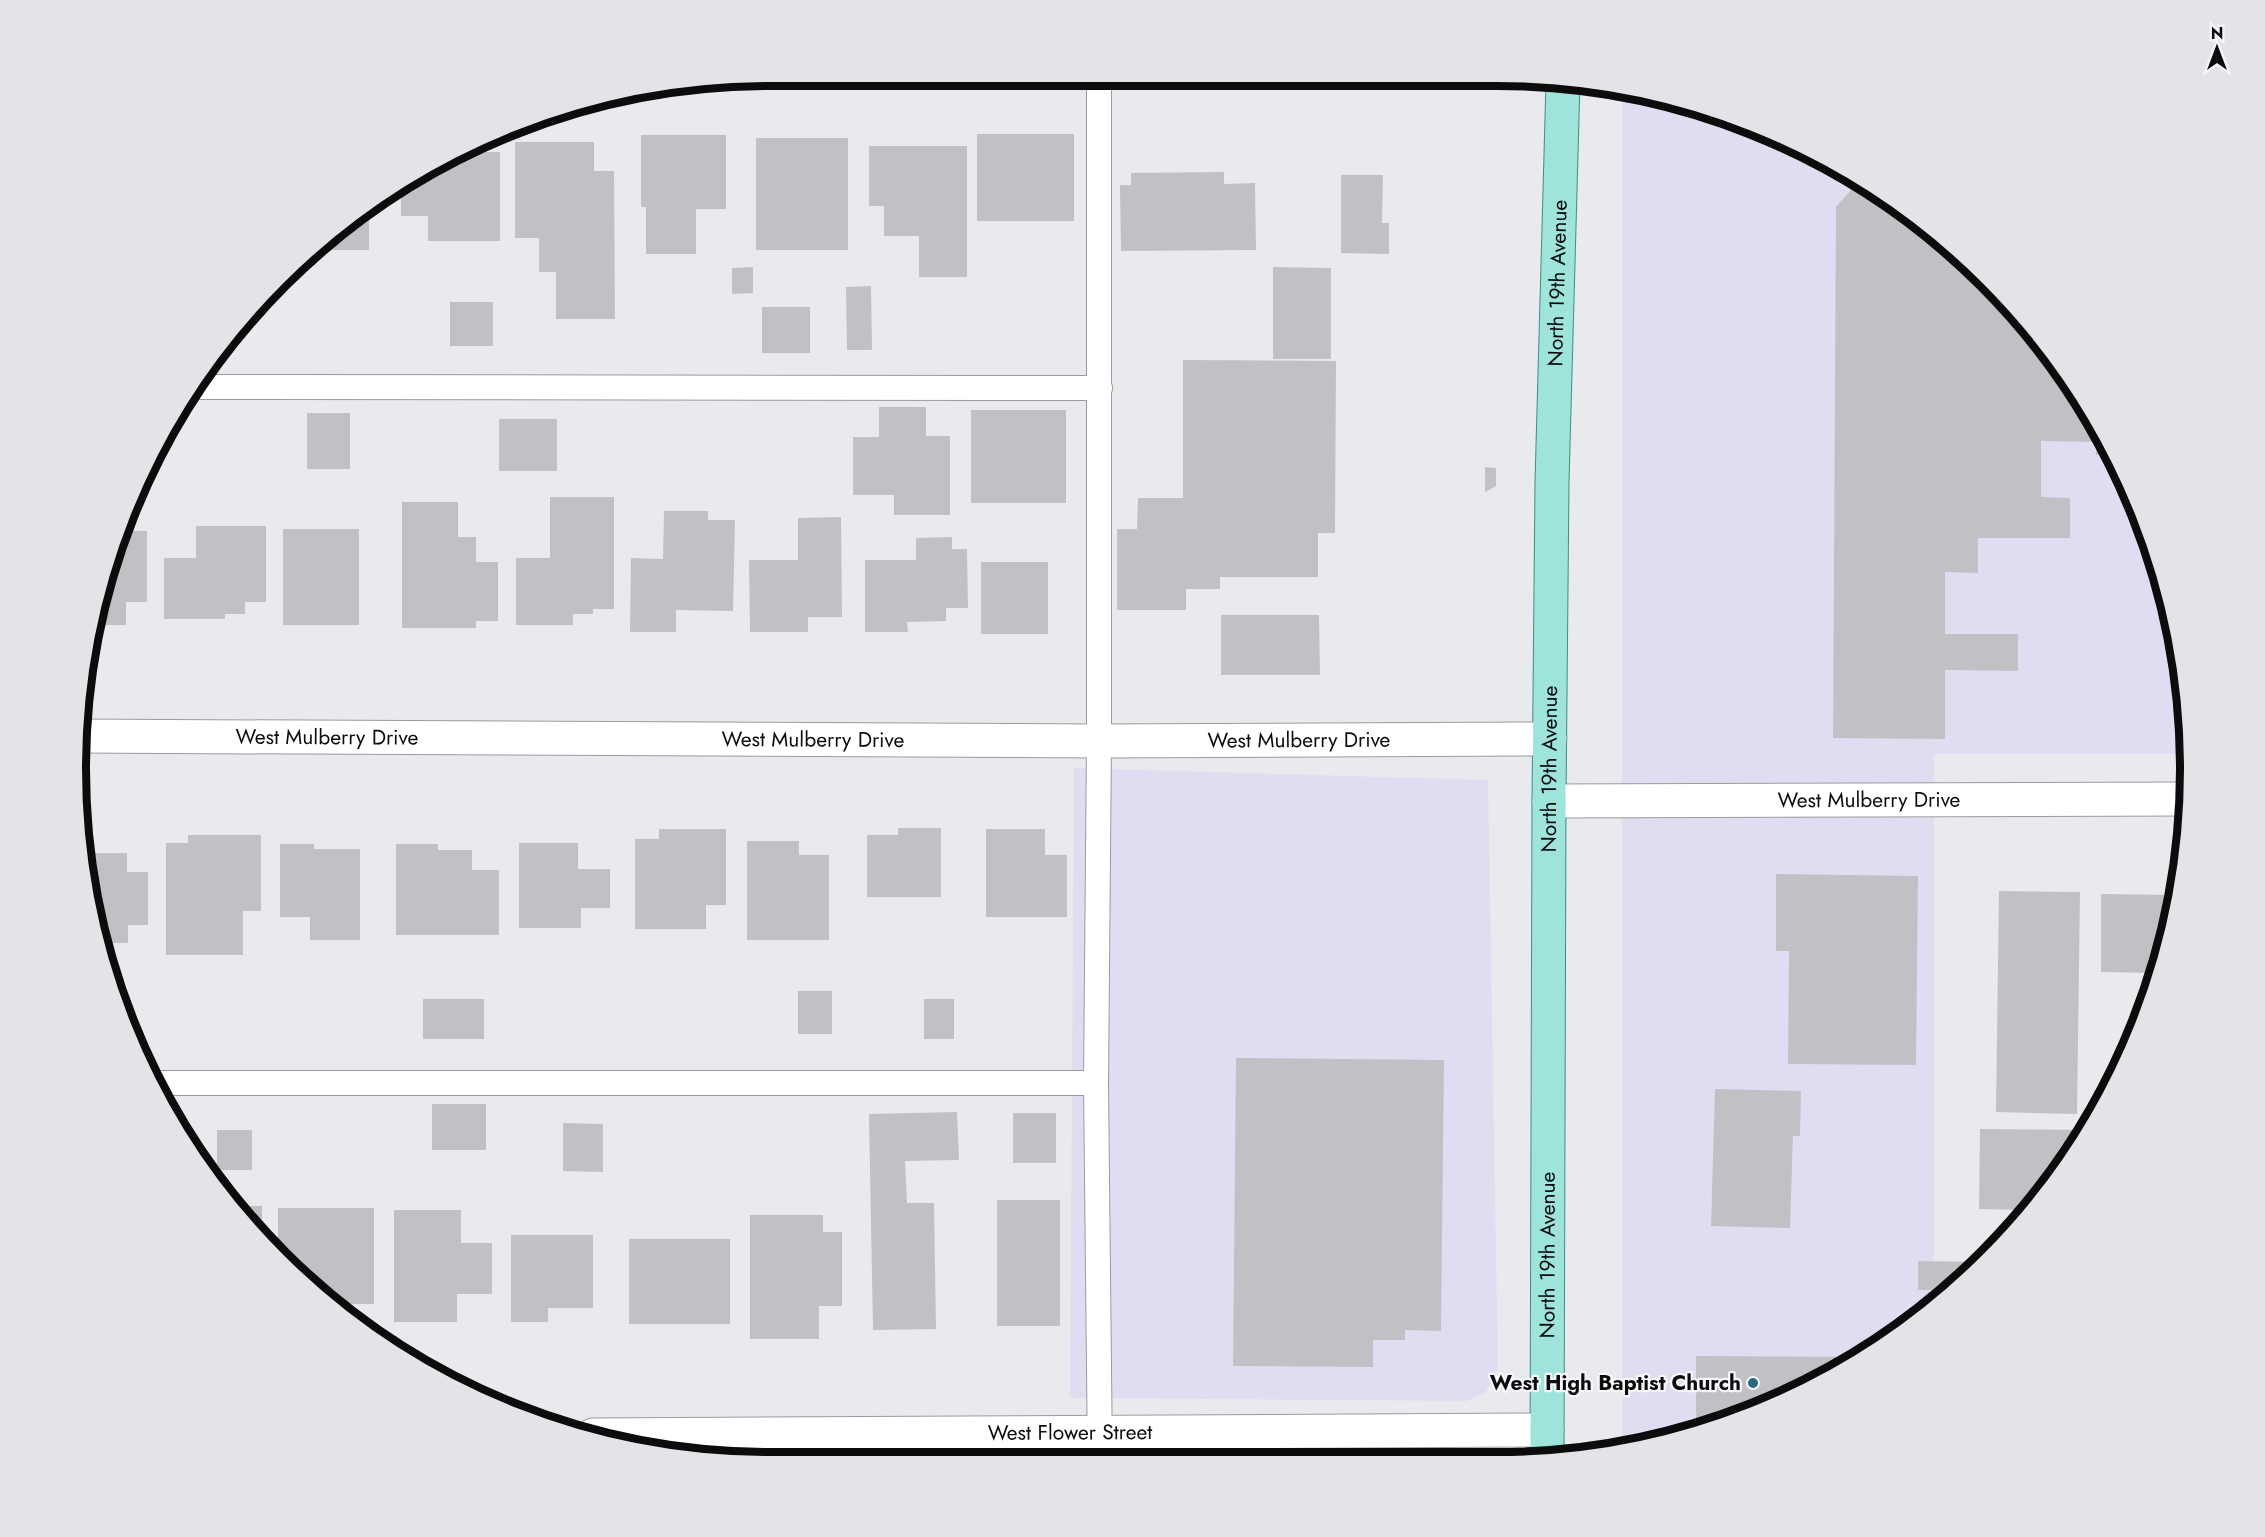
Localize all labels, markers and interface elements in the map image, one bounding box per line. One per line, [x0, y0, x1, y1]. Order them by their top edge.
north arrow [2187, 18, 2247, 78]
text: N [2211, 22, 2223, 45]
street label: North 19th Avenue [1540, 199, 1575, 367]
street label: North 19th Avenue [1534, 685, 1565, 852]
street label: West Mulberry Drive [236, 722, 419, 753]
street label: West Mulberry Drive [722, 724, 905, 755]
street label: West Mulberry Drive [1208, 725, 1391, 756]
street label: West Mulberry Drive [1778, 785, 1961, 815]
street label: North 19th Avenue [1532, 1171, 1563, 1338]
place label: West High Baptist Church [1490, 1368, 1741, 1398]
marker: West High Baptist Church [1746, 1376, 1760, 1390]
street label: West Flower Street [988, 1417, 1152, 1448]

